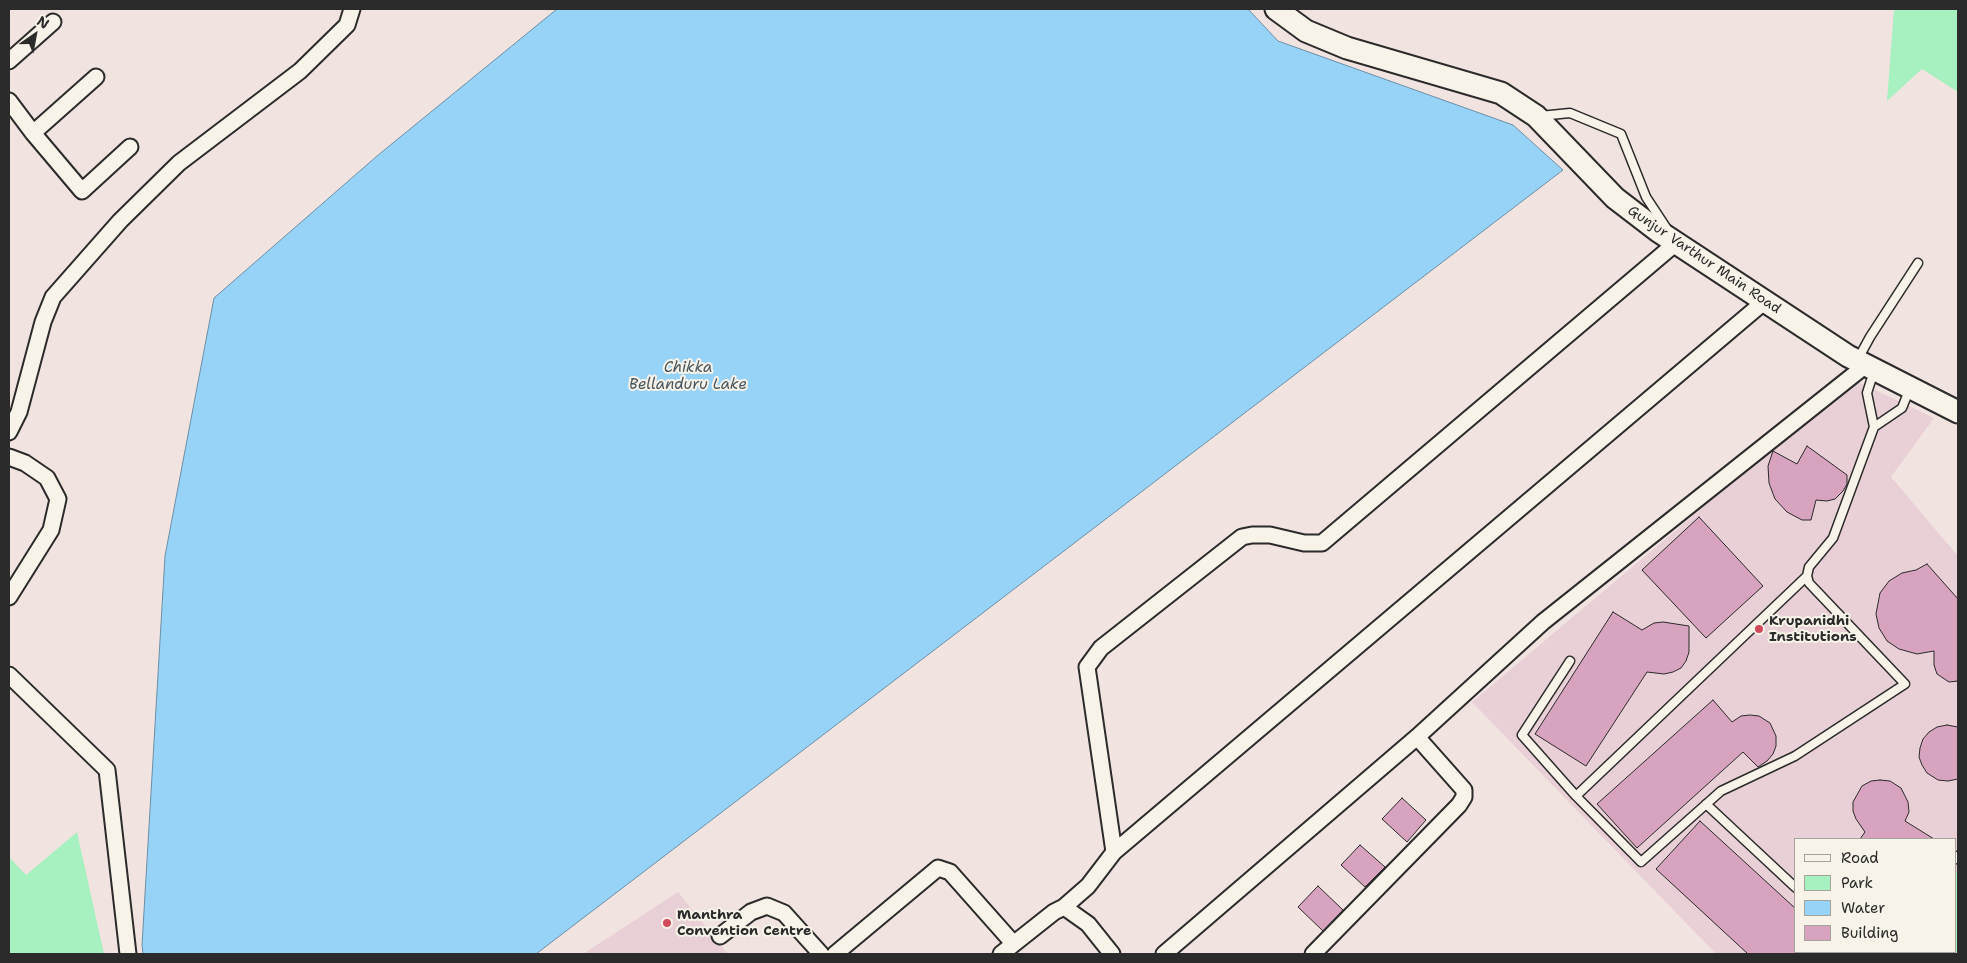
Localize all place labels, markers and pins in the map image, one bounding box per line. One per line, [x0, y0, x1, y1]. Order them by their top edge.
place label: Krupanidhi Institutions [1769, 613, 1857, 646]
marker: Krupanidhi Institutions [1753, 623, 1765, 635]
place label: Manthra Convention Centre [677, 907, 811, 940]
marker: Manthra Convention Centre [661, 917, 673, 929]

